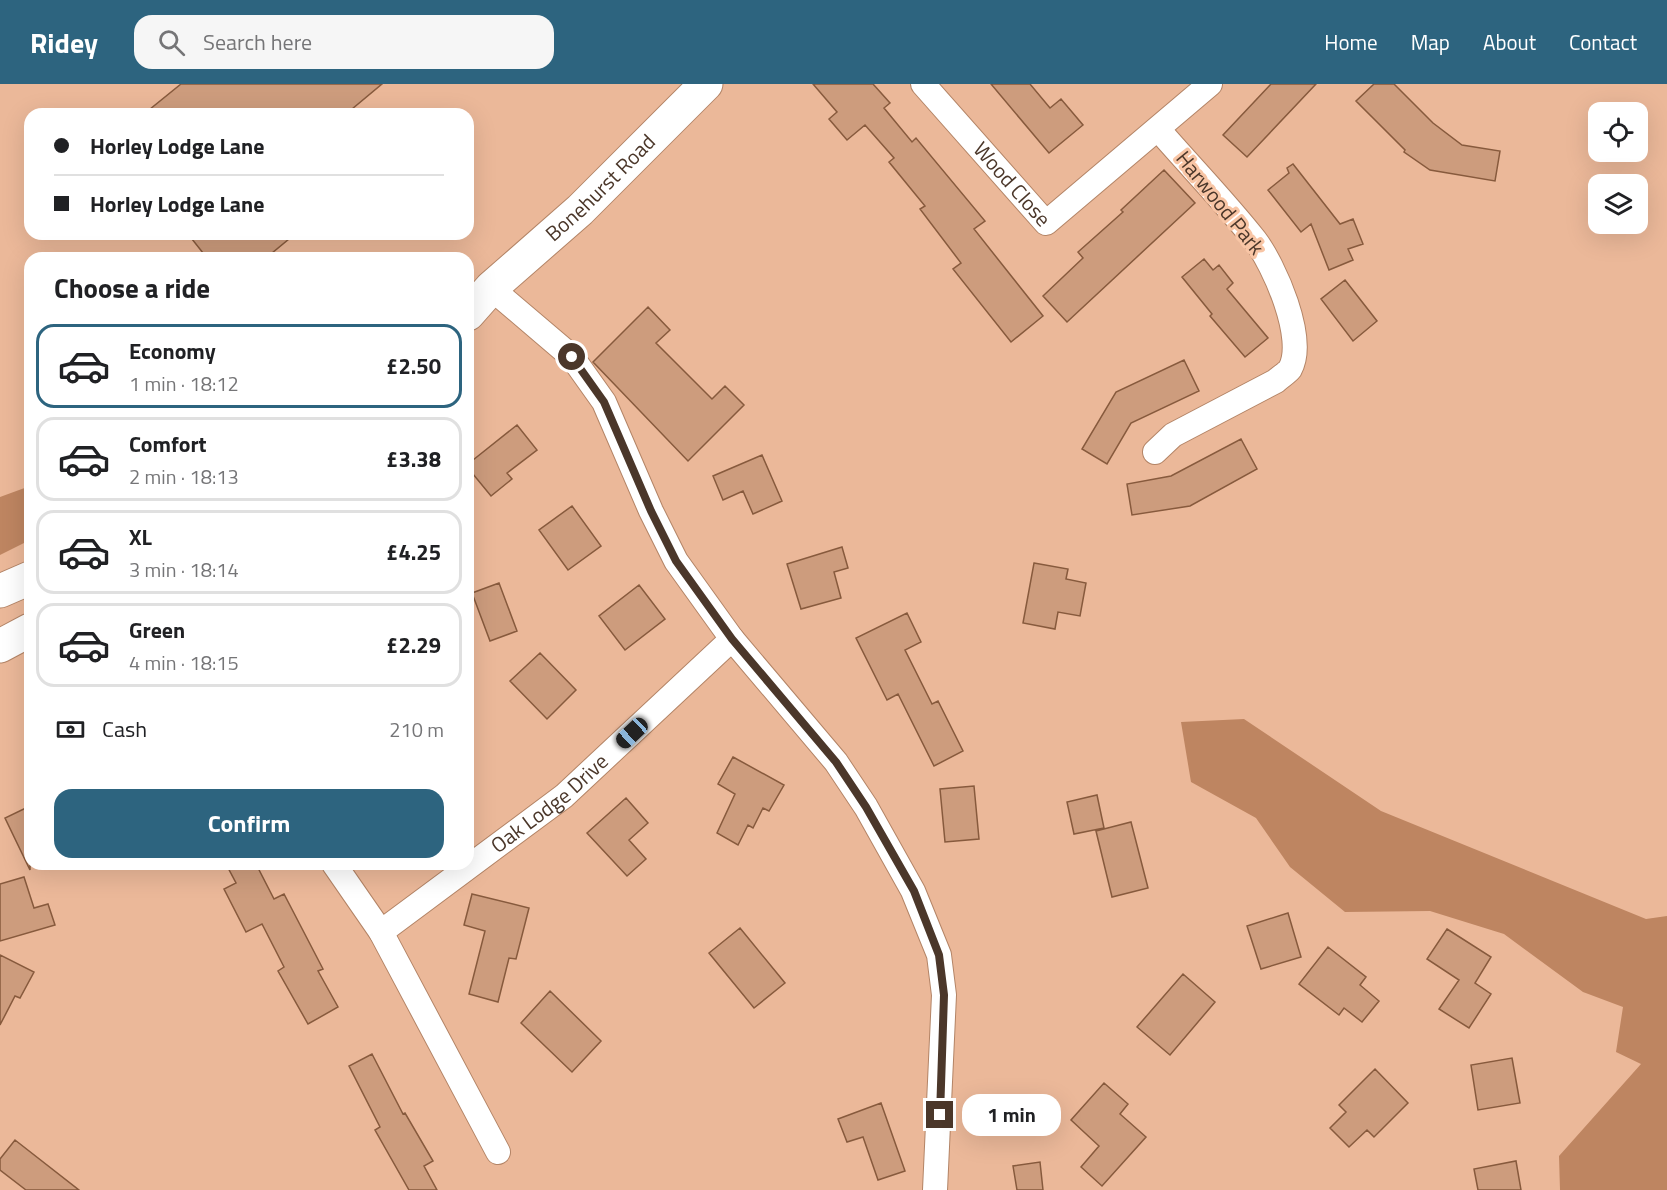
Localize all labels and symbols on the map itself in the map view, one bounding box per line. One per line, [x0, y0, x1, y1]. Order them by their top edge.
street label: Bonehurst Road [538, 126, 662, 249]
street label: Wood Close [966, 134, 1059, 233]
street label: Harwood Park [1169, 143, 1273, 261]
route start [558, 343, 585, 370]
car [613, 714, 651, 752]
street label: Oak Lodge Drive [484, 746, 615, 860]
callout: 1 min [961, 1094, 1060, 1136]
route end [926, 1101, 953, 1128]

